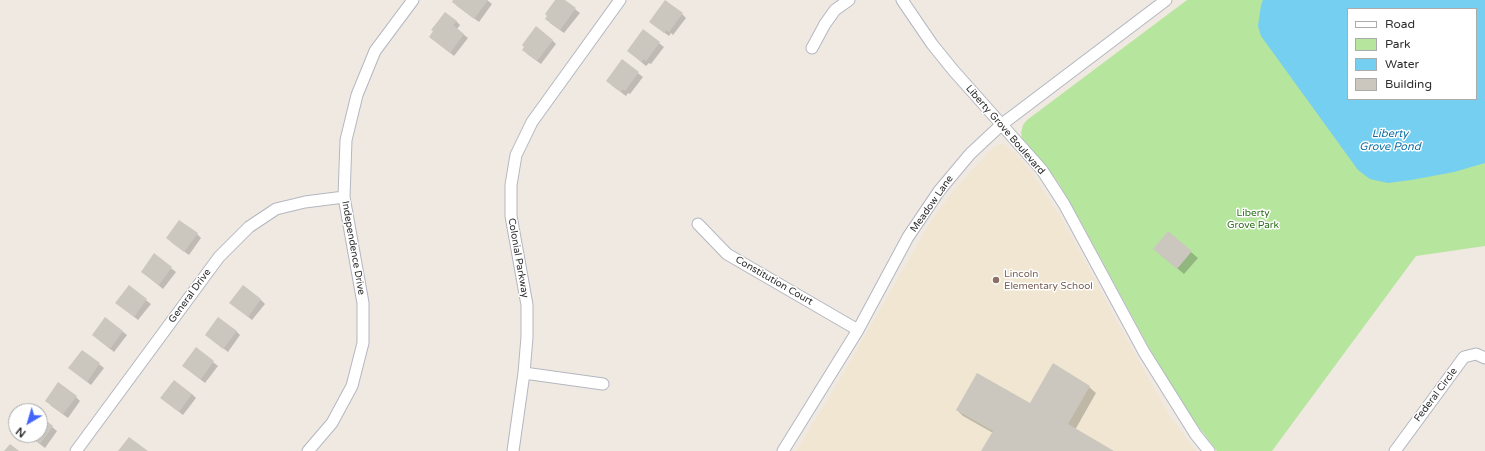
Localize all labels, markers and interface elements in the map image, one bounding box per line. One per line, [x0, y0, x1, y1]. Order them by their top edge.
legend [1347, 8, 1477, 100]
text: Road [1385, 17, 1415, 31]
text: Park [1385, 37, 1411, 51]
text: Water [1385, 57, 1419, 71]
text: Building [1385, 77, 1432, 91]
street label: Liberty Grove Boulevard [963, 83, 1047, 177]
water label: Liberty Grove Pond [1359, 127, 1421, 153]
street label: Meadow Lane [908, 173, 956, 235]
street label: Independence Drive [339, 200, 367, 296]
park label: Liberty Grove Park [1227, 207, 1279, 230]
street label: Colonial Parkway [505, 217, 531, 299]
street label: Constitution Court [733, 254, 815, 308]
street label: General Drive [166, 267, 214, 325]
place label: Lincoln Elementary School [1004, 268, 1093, 292]
marker: Lincoln Elementary School [991, 275, 1001, 285]
street label: Federal Circle [1412, 366, 1460, 424]
north arrow [8, 403, 48, 443]
text: N [13, 424, 28, 440]

